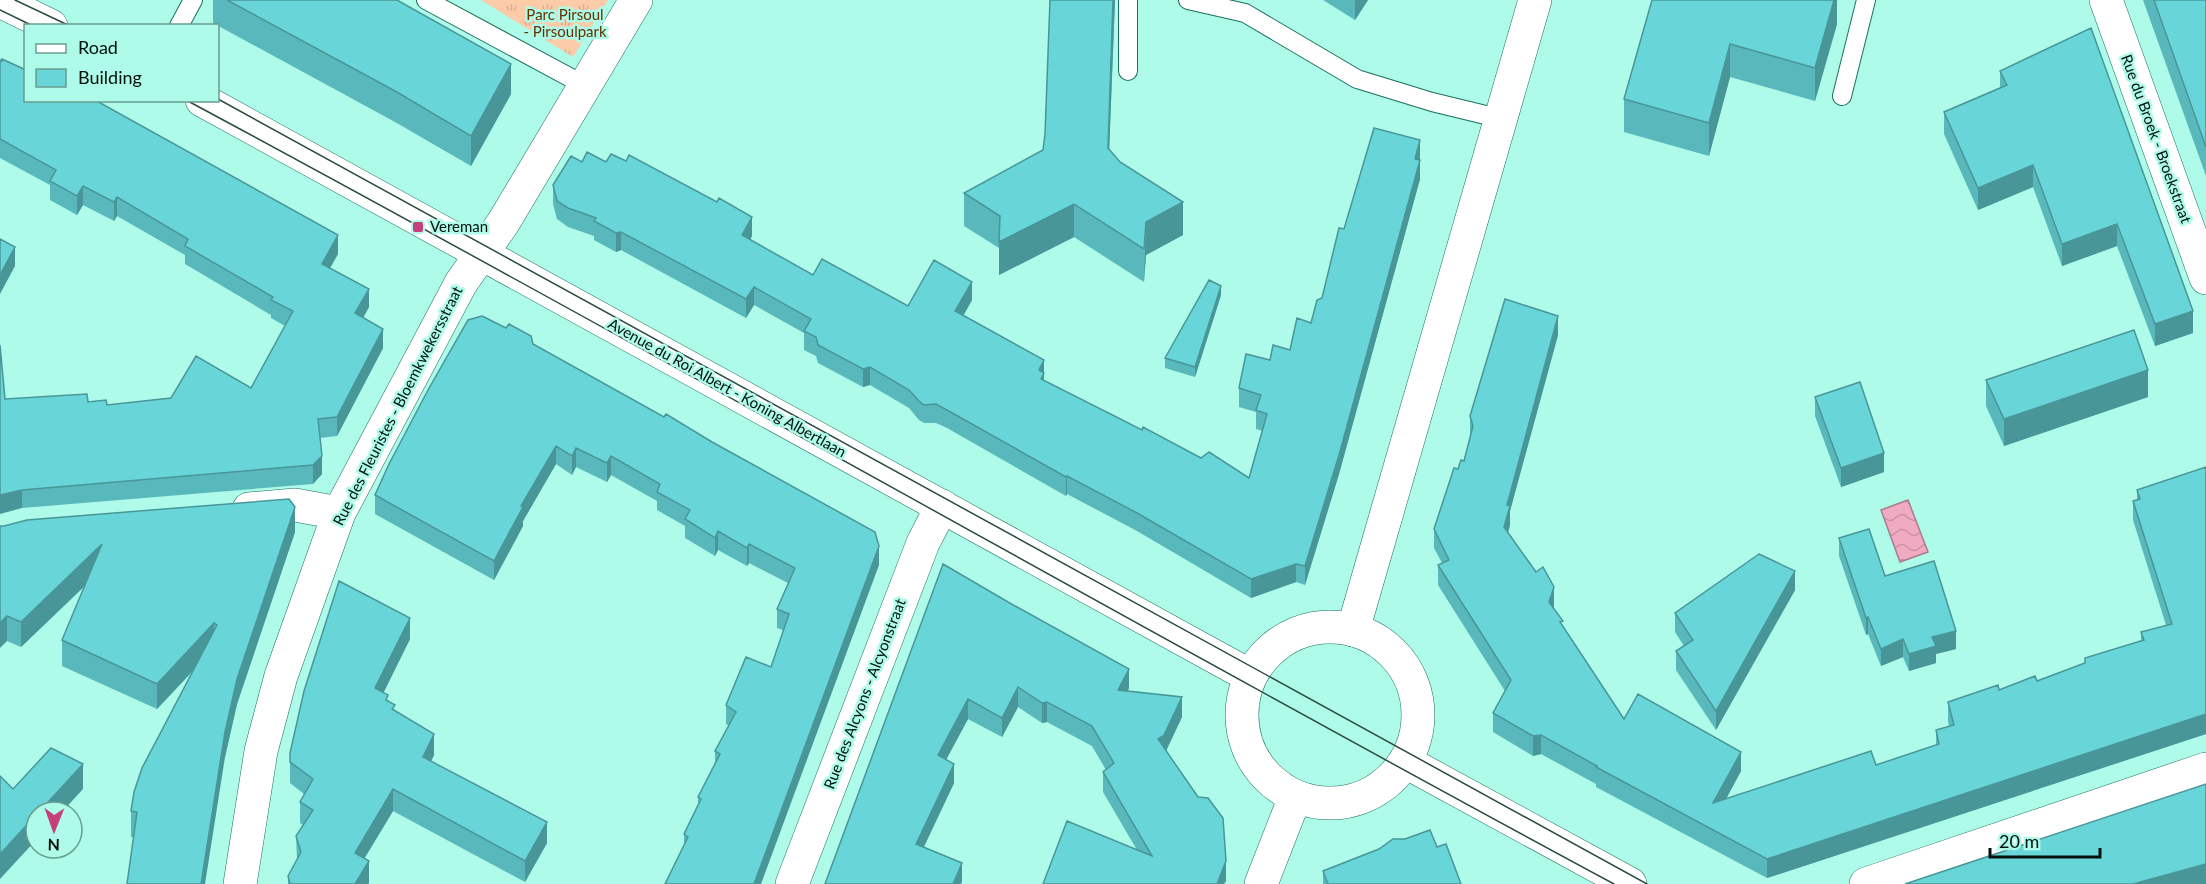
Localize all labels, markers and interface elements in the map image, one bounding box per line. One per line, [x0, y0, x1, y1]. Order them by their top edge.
park label: Parc Pirsoul - Pirsoulpark [523, 5, 607, 40]
legend [24, 24, 219, 102]
text: Road [78, 36, 118, 58]
street label: Rue du Broek - Broekstraat [2118, 52, 2196, 226]
text: Building [78, 66, 142, 88]
place label: Vereman [430, 217, 488, 235]
marker: Vereman [411, 220, 425, 234]
street label: Rue des Fleuristes - Bloemkwekersstraat [329, 282, 466, 528]
street label: Avenue du Roi Albert - Koning Albertlaan [605, 314, 850, 460]
street label: Rue des Alcyons - Alcyonstraat [819, 595, 909, 791]
north arrow [24, 800, 84, 860]
scale bar [1990, 821, 2100, 859]
text: 20 m [1999, 830, 2039, 852]
text: N [47, 836, 60, 855]

